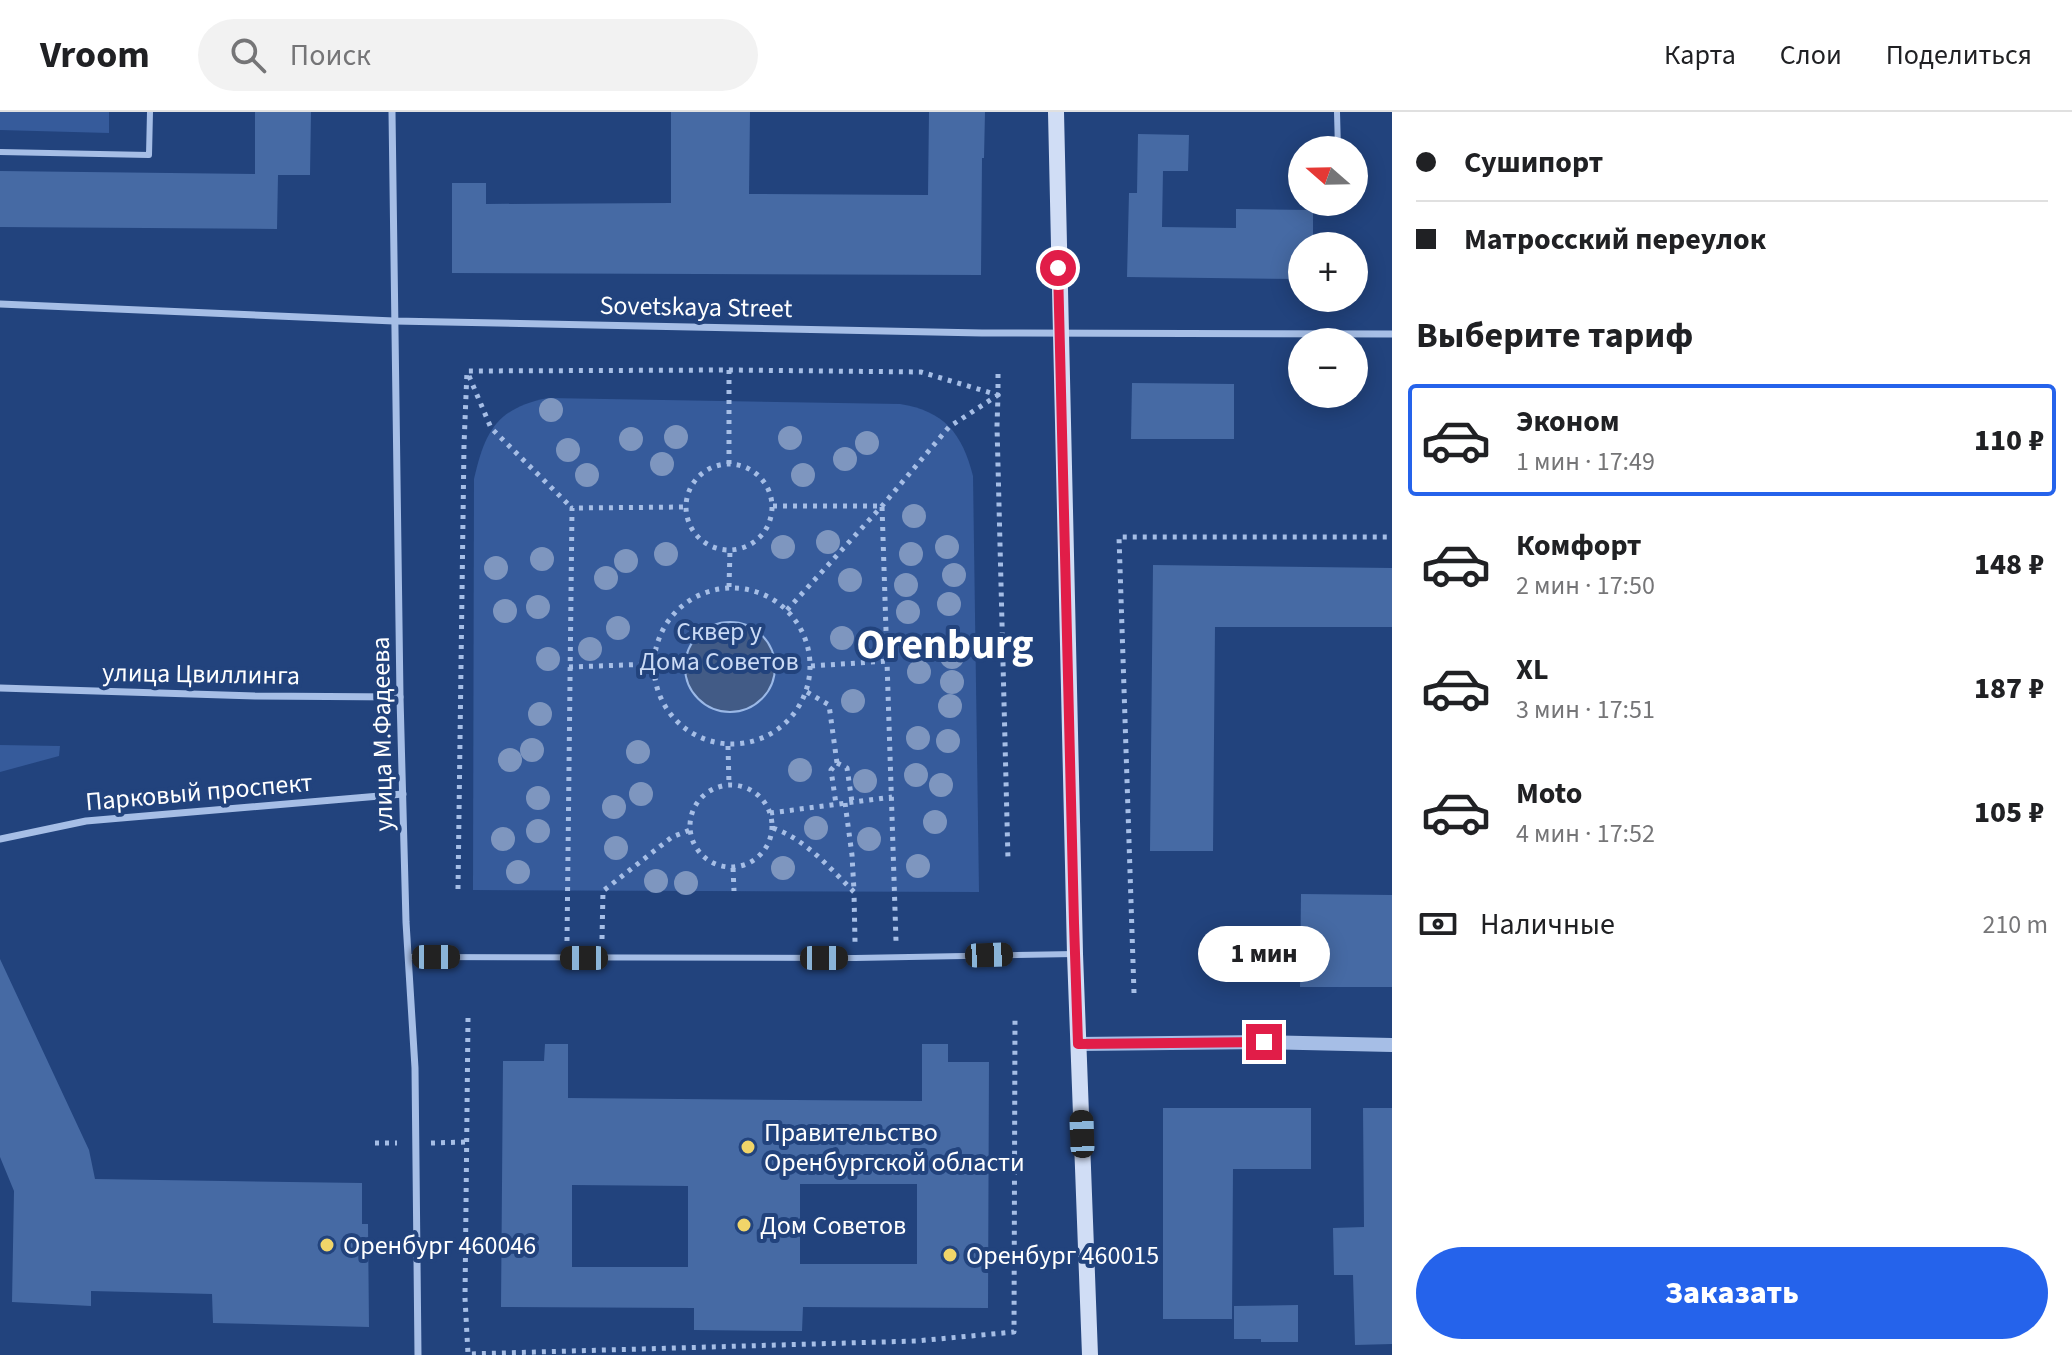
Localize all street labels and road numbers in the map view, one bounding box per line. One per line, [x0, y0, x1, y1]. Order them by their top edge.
street label: Sovetskaya Street [599, 287, 793, 327]
street label: улица М.Фадеева [362, 636, 402, 832]
street label: улица Цвиллинга [102, 654, 300, 694]
street label: Парковый проспект [84, 764, 314, 820]

